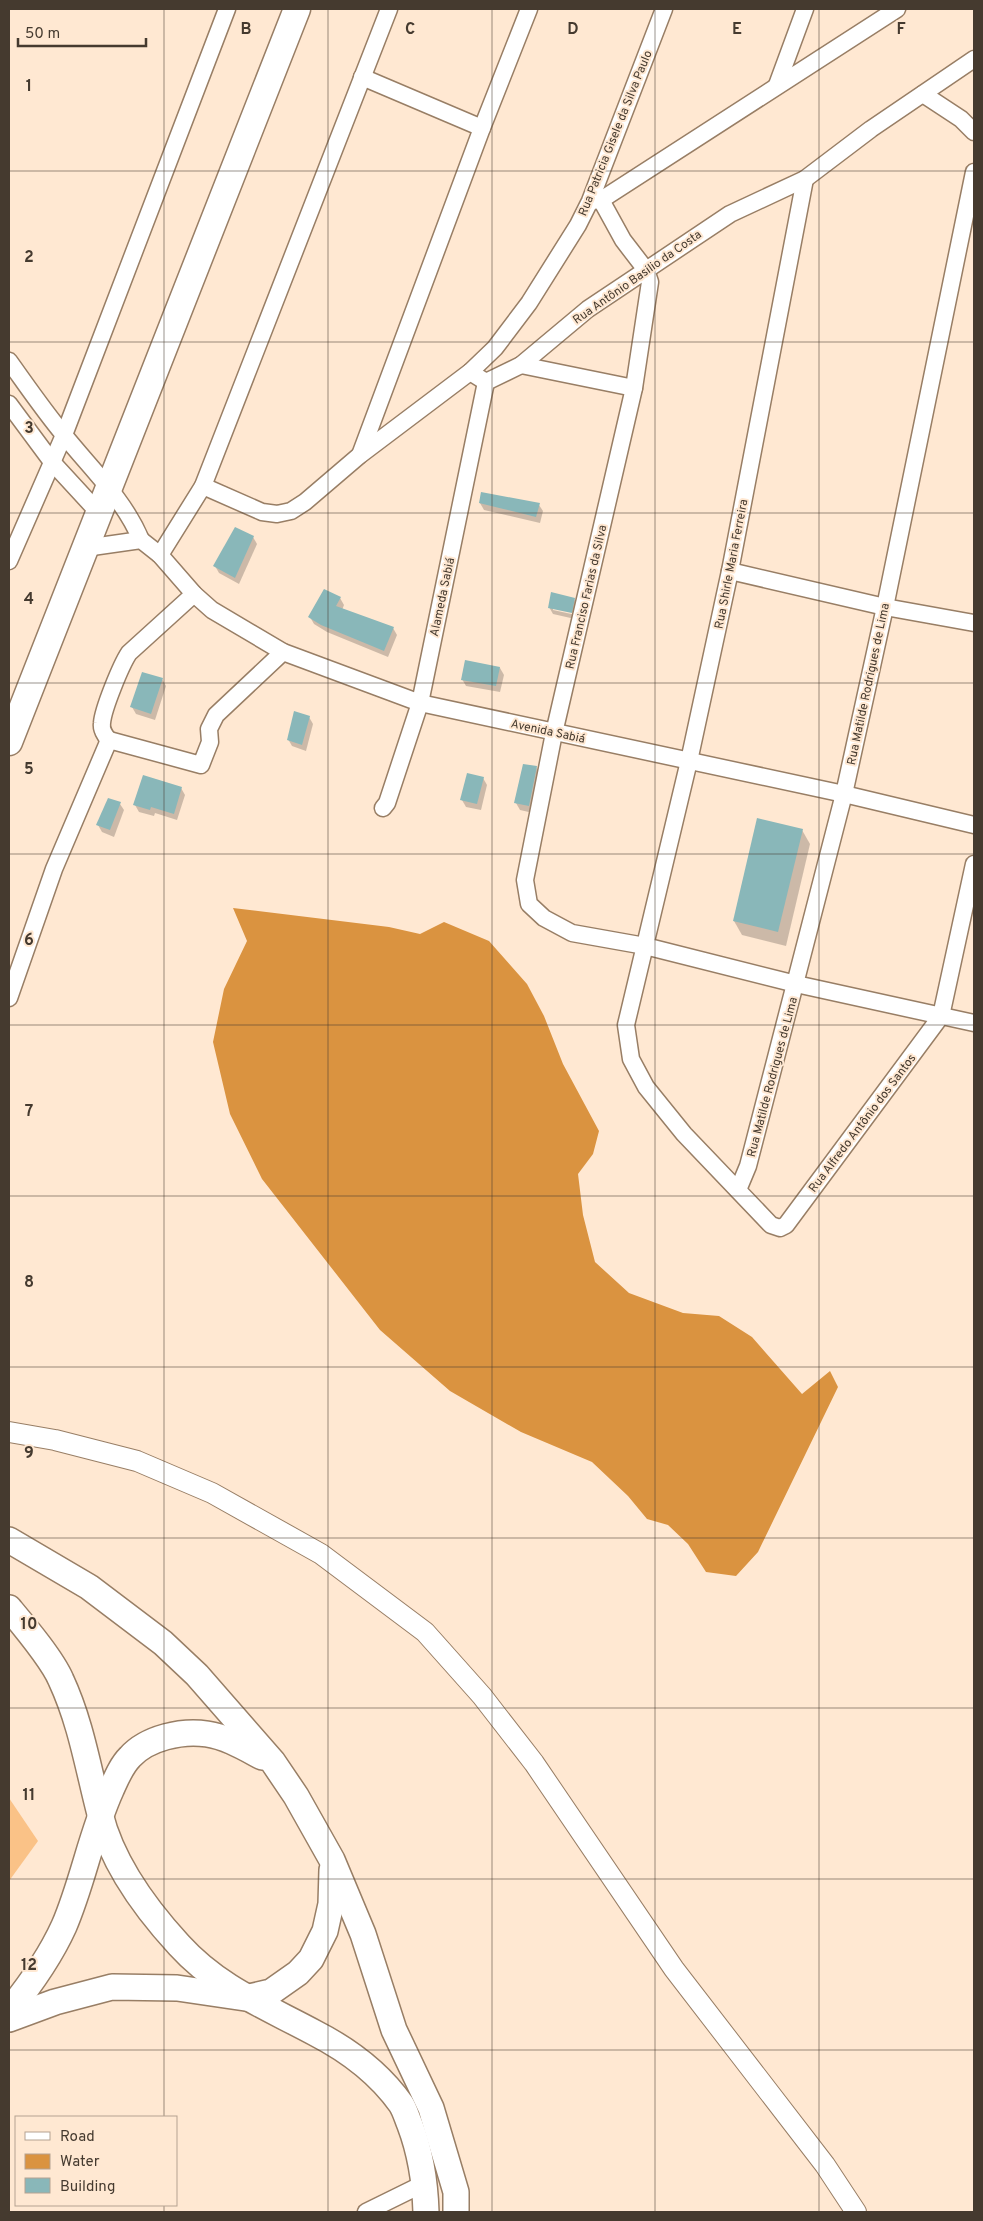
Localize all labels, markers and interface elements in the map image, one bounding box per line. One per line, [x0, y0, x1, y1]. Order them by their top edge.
scale bar [18, 15, 145, 47]
text: B [240, 20, 252, 40]
text: C [405, 20, 415, 40]
text: D [567, 20, 579, 40]
text: E [732, 20, 742, 40]
text: F [896, 20, 906, 40]
text: 50 m [25, 25, 60, 44]
street label: Rua Patricia Gisele da Silva Paulo [575, 48, 657, 219]
text: 1 [26, 77, 32, 97]
street label: Rua Antônio Basilio da Costa [570, 227, 705, 328]
text: 2 [24, 248, 34, 268]
text: 3 [24, 419, 34, 439]
street label: Rua Shirle Maria Ferreira [712, 498, 752, 630]
street label: Rua Franciso Farias da Silva [563, 523, 611, 671]
street label: Alameda Sabiá [427, 556, 459, 638]
text: 4 [24, 590, 34, 610]
street label: Rua Matilde Rodrigues de Lima [844, 602, 894, 767]
street label: Avenida Sabiá [509, 716, 586, 748]
text: 5 [24, 760, 34, 780]
text: 6 [24, 931, 34, 951]
street label: Rua Matilde Rodrigues de Lima [744, 995, 802, 1159]
street label: Rua Alfredo Antônio dos Santos [805, 1051, 920, 1196]
text: 7 [25, 1102, 33, 1122]
text: 8 [24, 1273, 34, 1293]
text: 9 [24, 1444, 34, 1464]
text: 10 [21, 1615, 37, 1635]
text: 11 [23, 1786, 35, 1806]
text: 12 [21, 1956, 37, 1976]
legend [15, 2116, 178, 2206]
text: Road [60, 2128, 95, 2147]
text: Water [60, 2153, 100, 2172]
text: Building [60, 2178, 115, 2197]

